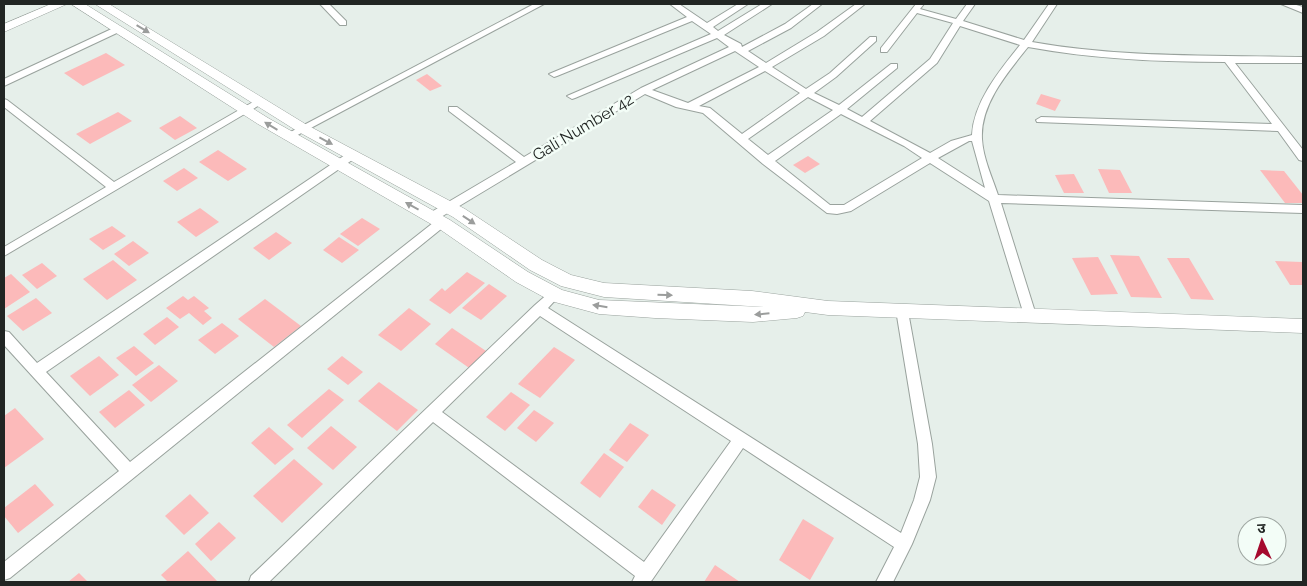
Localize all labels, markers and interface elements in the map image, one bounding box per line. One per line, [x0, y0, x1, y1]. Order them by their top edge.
one-way arrow [137, 24, 150, 33]
street label: Gali Number 42 [529, 89, 637, 165]
one-way arrow [264, 121, 277, 130]
one-way arrow [319, 137, 334, 145]
one-way arrow [405, 202, 419, 210]
one-way arrow [462, 215, 475, 225]
one-way arrow [657, 291, 673, 299]
one-way arrow [591, 302, 607, 310]
one-way arrow [753, 310, 769, 318]
north arrow [1237, 516, 1287, 566]
text: उ [1257, 520, 1267, 536]

